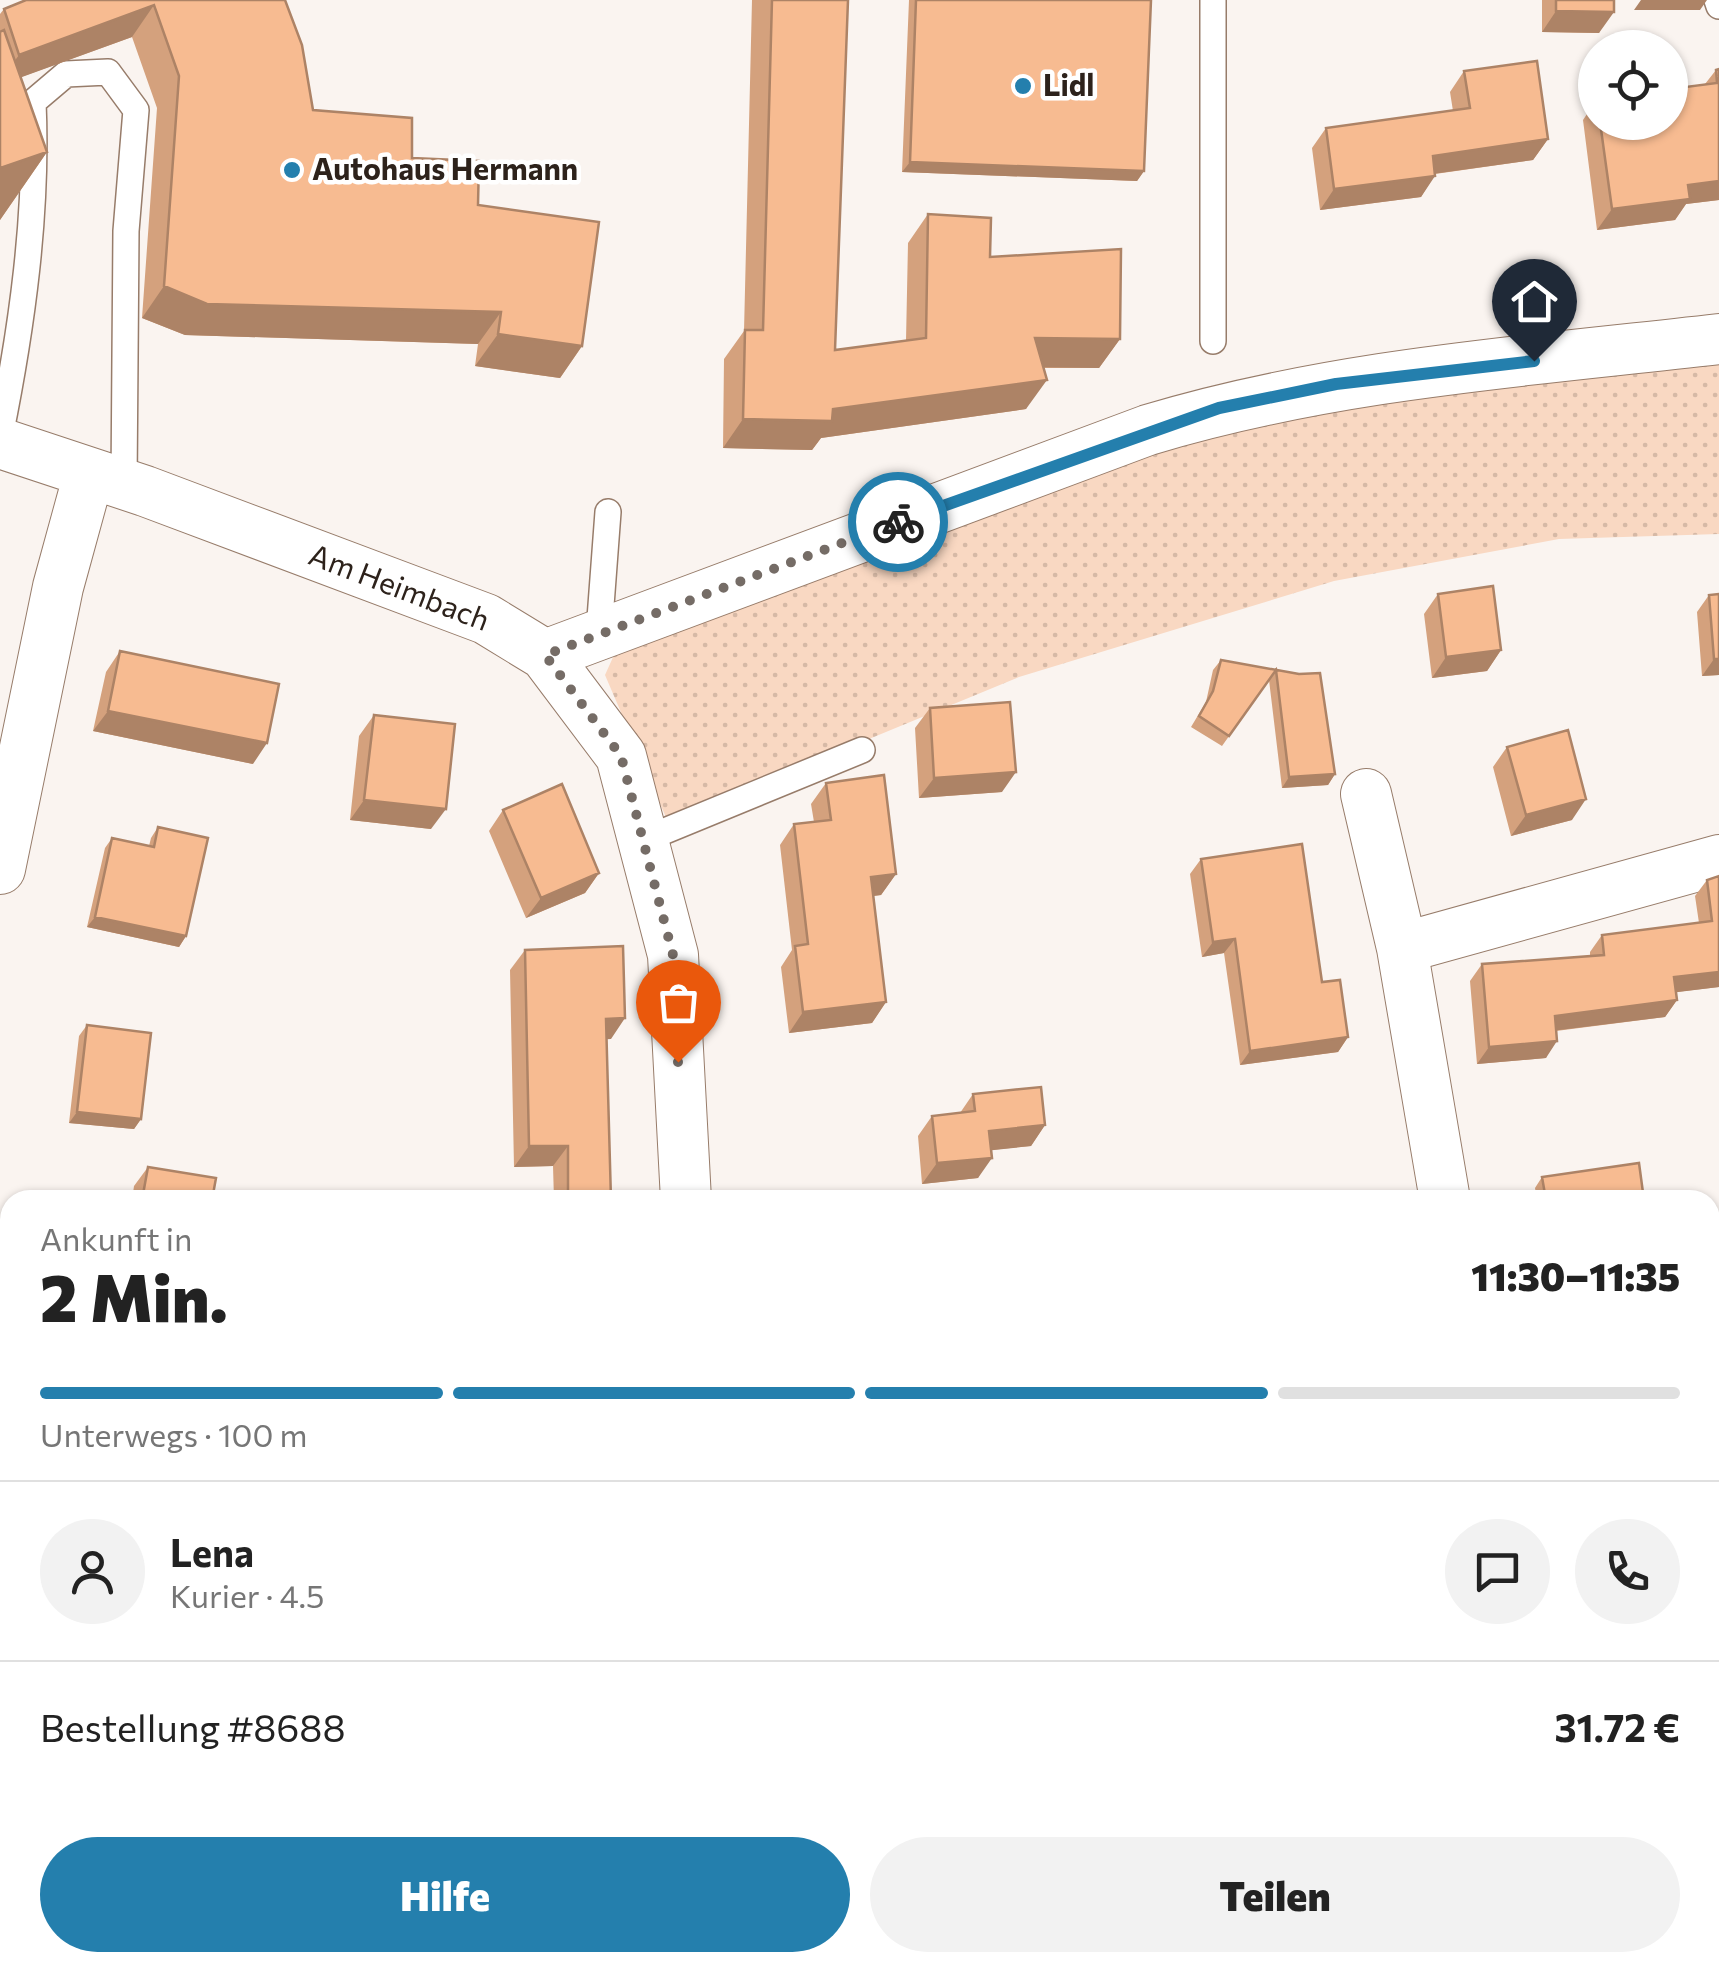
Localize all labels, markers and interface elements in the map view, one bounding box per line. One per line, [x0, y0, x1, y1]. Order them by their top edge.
map controls [1578, 30, 1688, 140]
button: locate [1578, 30, 1688, 140]
place label: Lidl [1043, 65, 1095, 102]
marker: Lidl [1012, 75, 1034, 97]
place label: Autohaus Hermann [312, 149, 578, 186]
marker: Autohaus Hermann [281, 159, 303, 181]
pin [1492, 259, 1577, 362]
icon: home [1507, 274, 1562, 329]
courier [848, 472, 948, 572]
icon: bike [871, 495, 926, 550]
street label: Am Heimbach [304, 534, 495, 637]
pin [636, 960, 721, 1063]
icon: bag [651, 975, 706, 1030]
text: Ankunft in [40, 1218, 192, 1258]
text: 11:30–11:35 [1471, 1252, 1680, 1299]
text: 2 Min. [40, 1256, 228, 1335]
text: Unterwegs · 100 m [40, 1414, 307, 1454]
button: person [40, 1519, 145, 1624]
button: chat [1445, 1519, 1550, 1624]
button: phone [1575, 1519, 1680, 1624]
text: Lena [170, 1528, 254, 1575]
text: Kurier · 4.5 [170, 1575, 324, 1615]
text: Bestellung #8688 [40, 1703, 346, 1750]
text: 31.72 € [1554, 1703, 1680, 1750]
button: Hilfe [40, 1837, 850, 1952]
button: Teilen [870, 1837, 1680, 1952]

